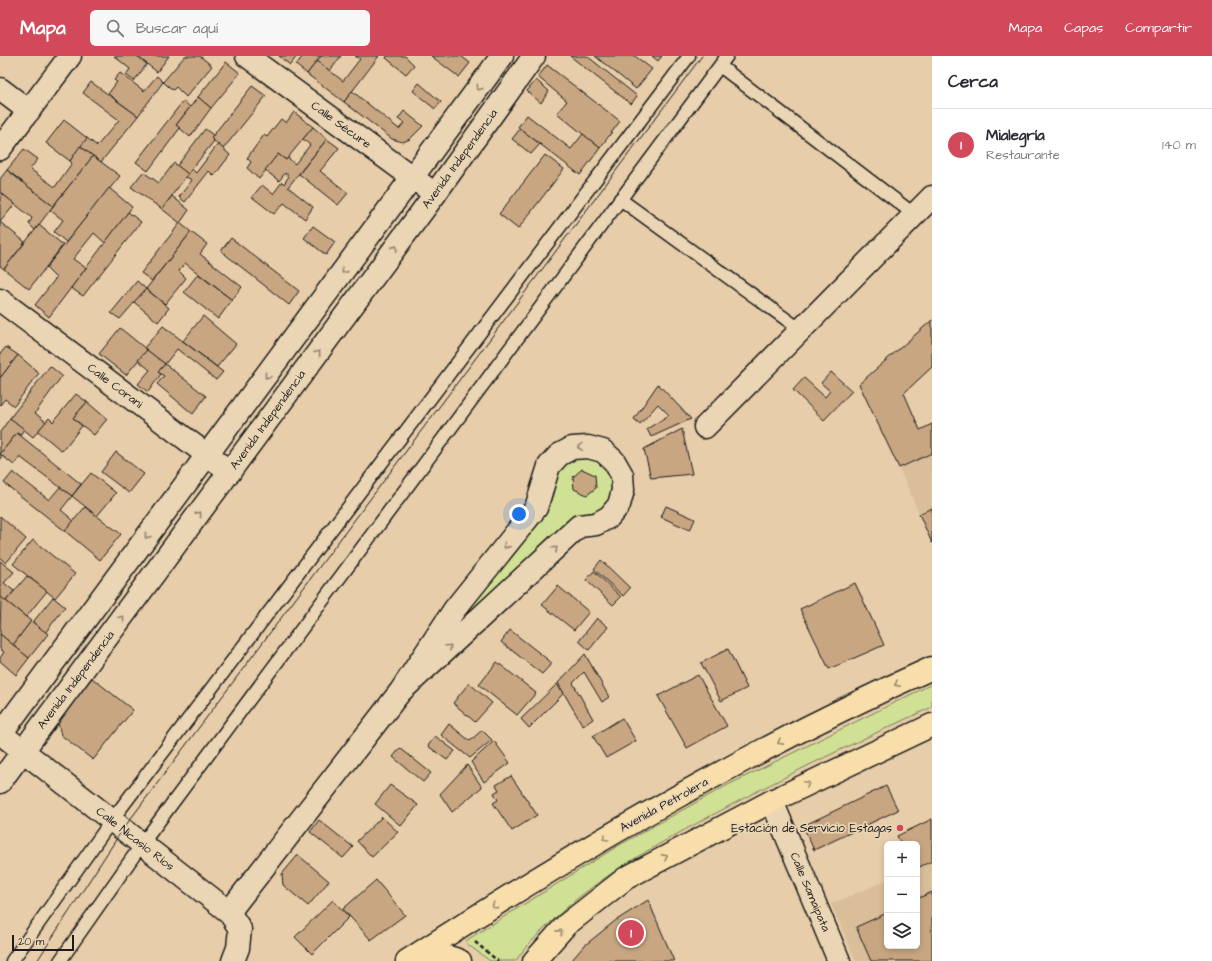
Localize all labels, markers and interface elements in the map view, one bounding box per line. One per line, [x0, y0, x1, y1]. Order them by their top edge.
search box [90, 10, 370, 46]
text: Mapa [20, 15, 66, 42]
icon: search [104, 17, 126, 39]
text: Buscar aquí [136, 18, 218, 39]
text: Mapa [1009, 18, 1042, 38]
text: Capas [1064, 18, 1103, 38]
text: Compartir [1125, 18, 1192, 38]
text: Cerca [948, 70, 998, 94]
one-way arrow [477, 83, 484, 90]
street label: Calle Sécure [307, 97, 375, 153]
street label: Avenida Independencia [418, 106, 502, 212]
text: Mialegría [986, 125, 1045, 146]
text: 1 [960, 136, 962, 154]
text: 140 m [1162, 136, 1196, 154]
text: Restaurante [986, 146, 1060, 164]
one-way arrow [390, 246, 397, 253]
one-way arrow [342, 267, 349, 274]
one-way arrow [313, 350, 321, 357]
street label: Calle Corani [84, 360, 146, 413]
street label: Avenida Independencia [226, 367, 310, 473]
one-way arrow [264, 371, 271, 378]
one-way arrow [577, 443, 583, 452]
your location [509, 504, 529, 524]
one-way arrow [194, 511, 201, 518]
one-way arrow [145, 532, 152, 539]
one-way arrow [503, 541, 510, 548]
one-way arrow [550, 546, 558, 553]
one-way arrow [117, 616, 124, 623]
street label: Avenida Independencia [33, 627, 119, 733]
one-way arrow [444, 644, 452, 651]
one-way arrow [893, 679, 901, 687]
one-way arrow [777, 737, 784, 744]
street label: Avenida Petrolera [617, 774, 711, 836]
one-way arrow [803, 782, 810, 789]
street label: Calle Nicasio Ríos [92, 803, 178, 875]
place label: Estación de Servicio Estagas [731, 820, 892, 838]
marker: Estación de Servicio Estagas [895, 823, 905, 833]
one-way arrow [602, 833, 609, 841]
map controls [884, 841, 920, 949]
button: + [884, 841, 920, 877]
street label: Calle Samaipata [786, 850, 834, 934]
one-way arrow [661, 854, 668, 862]
button: − [884, 877, 920, 913]
one-way arrow [491, 901, 498, 908]
button: layers [884, 913, 920, 949]
pin: 1 [618, 918, 644, 948]
one-way arrow [555, 929, 563, 937]
scale bar [12, 933, 74, 952]
text: 20 m [18, 934, 44, 949]

